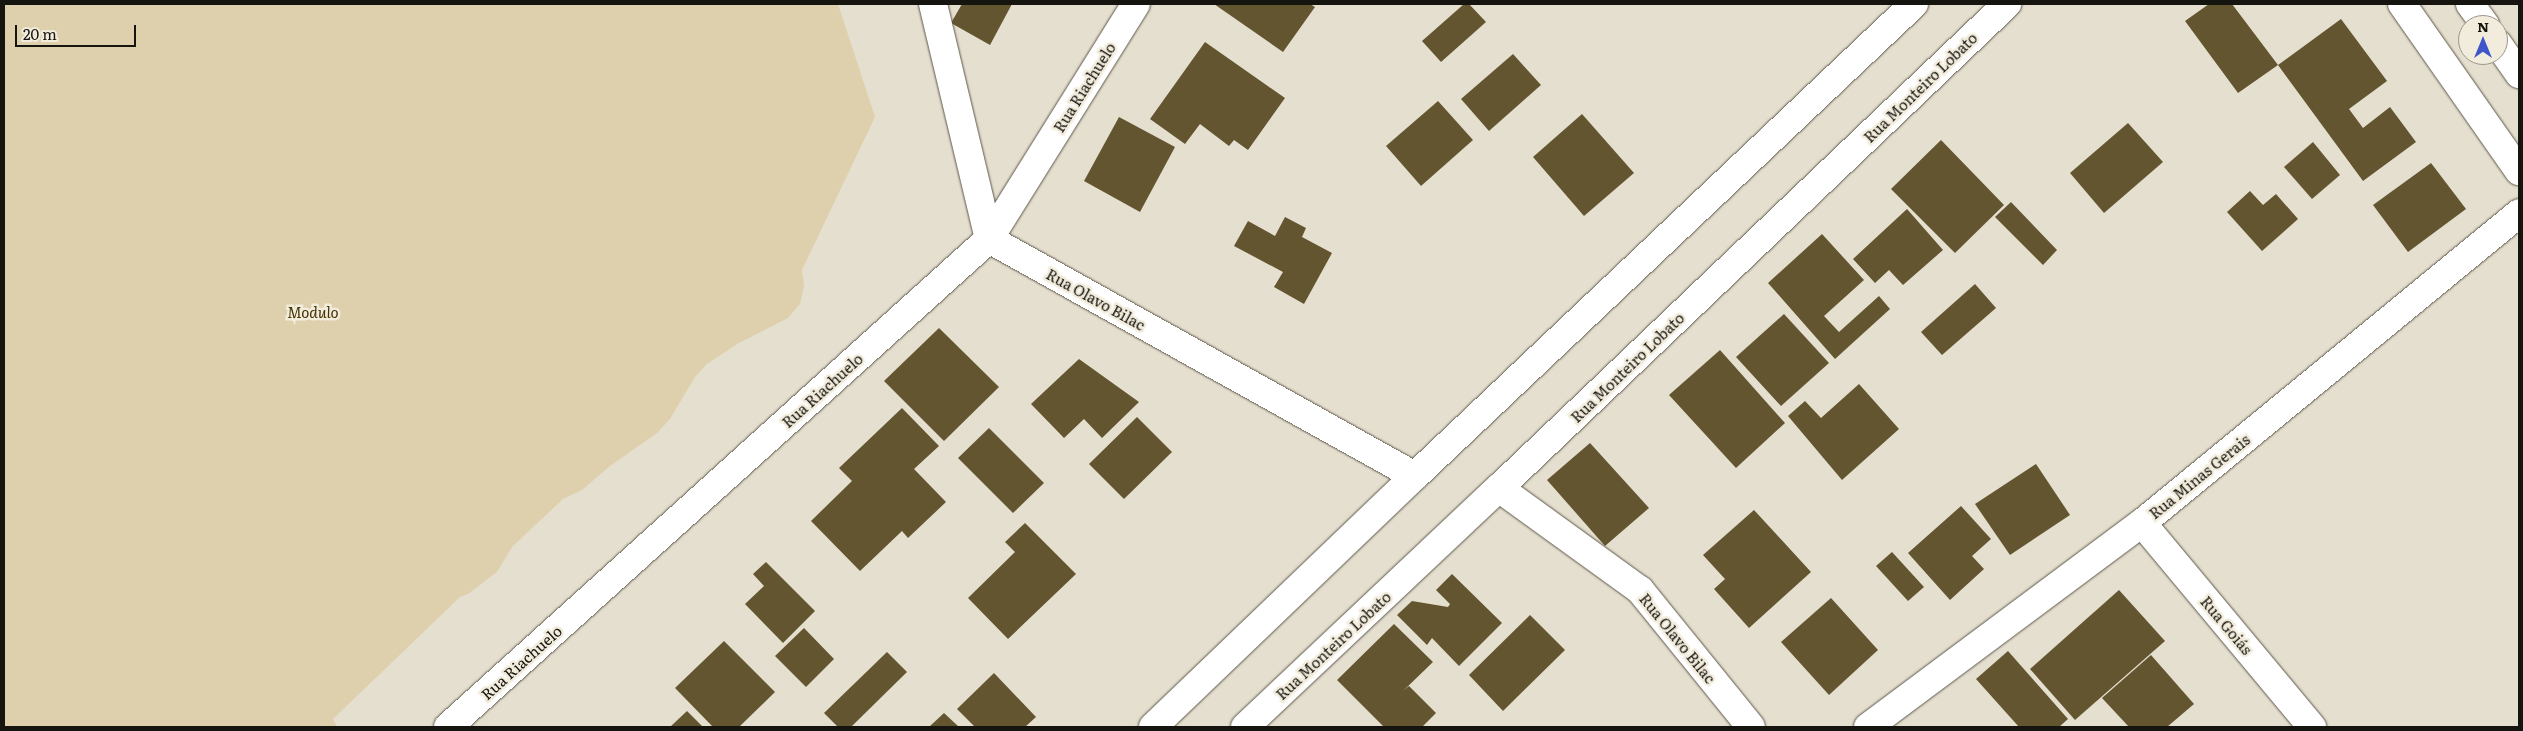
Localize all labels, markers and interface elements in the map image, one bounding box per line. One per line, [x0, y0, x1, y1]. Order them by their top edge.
scale bar [18, 15, 139, 47]
north arrow [2458, 15, 2508, 65]
text: N [2477, 16, 2489, 36]
text: 20 m [23, 22, 57, 45]
street label: Rua Monteiro Lobato [1860, 28, 1980, 146]
street label: Rua Riachuelo [1049, 39, 1119, 135]
street label: Rua Olavo Bilac [1043, 264, 1149, 334]
park label: Modulo [287, 303, 339, 321]
street label: Rua Monteiro Lobato [1567, 308, 1687, 426]
street label: Rua Riachuelo [778, 349, 866, 431]
street label: Rua Minas Gerais [2145, 430, 2253, 522]
street label: Rua Monteiro Lobato [1272, 587, 1394, 703]
street label: Rua Olavo Bilac [1636, 589, 1720, 687]
street label: Rua Goiás [2197, 592, 2257, 658]
street label: Rua Riachuelo [477, 621, 565, 703]

